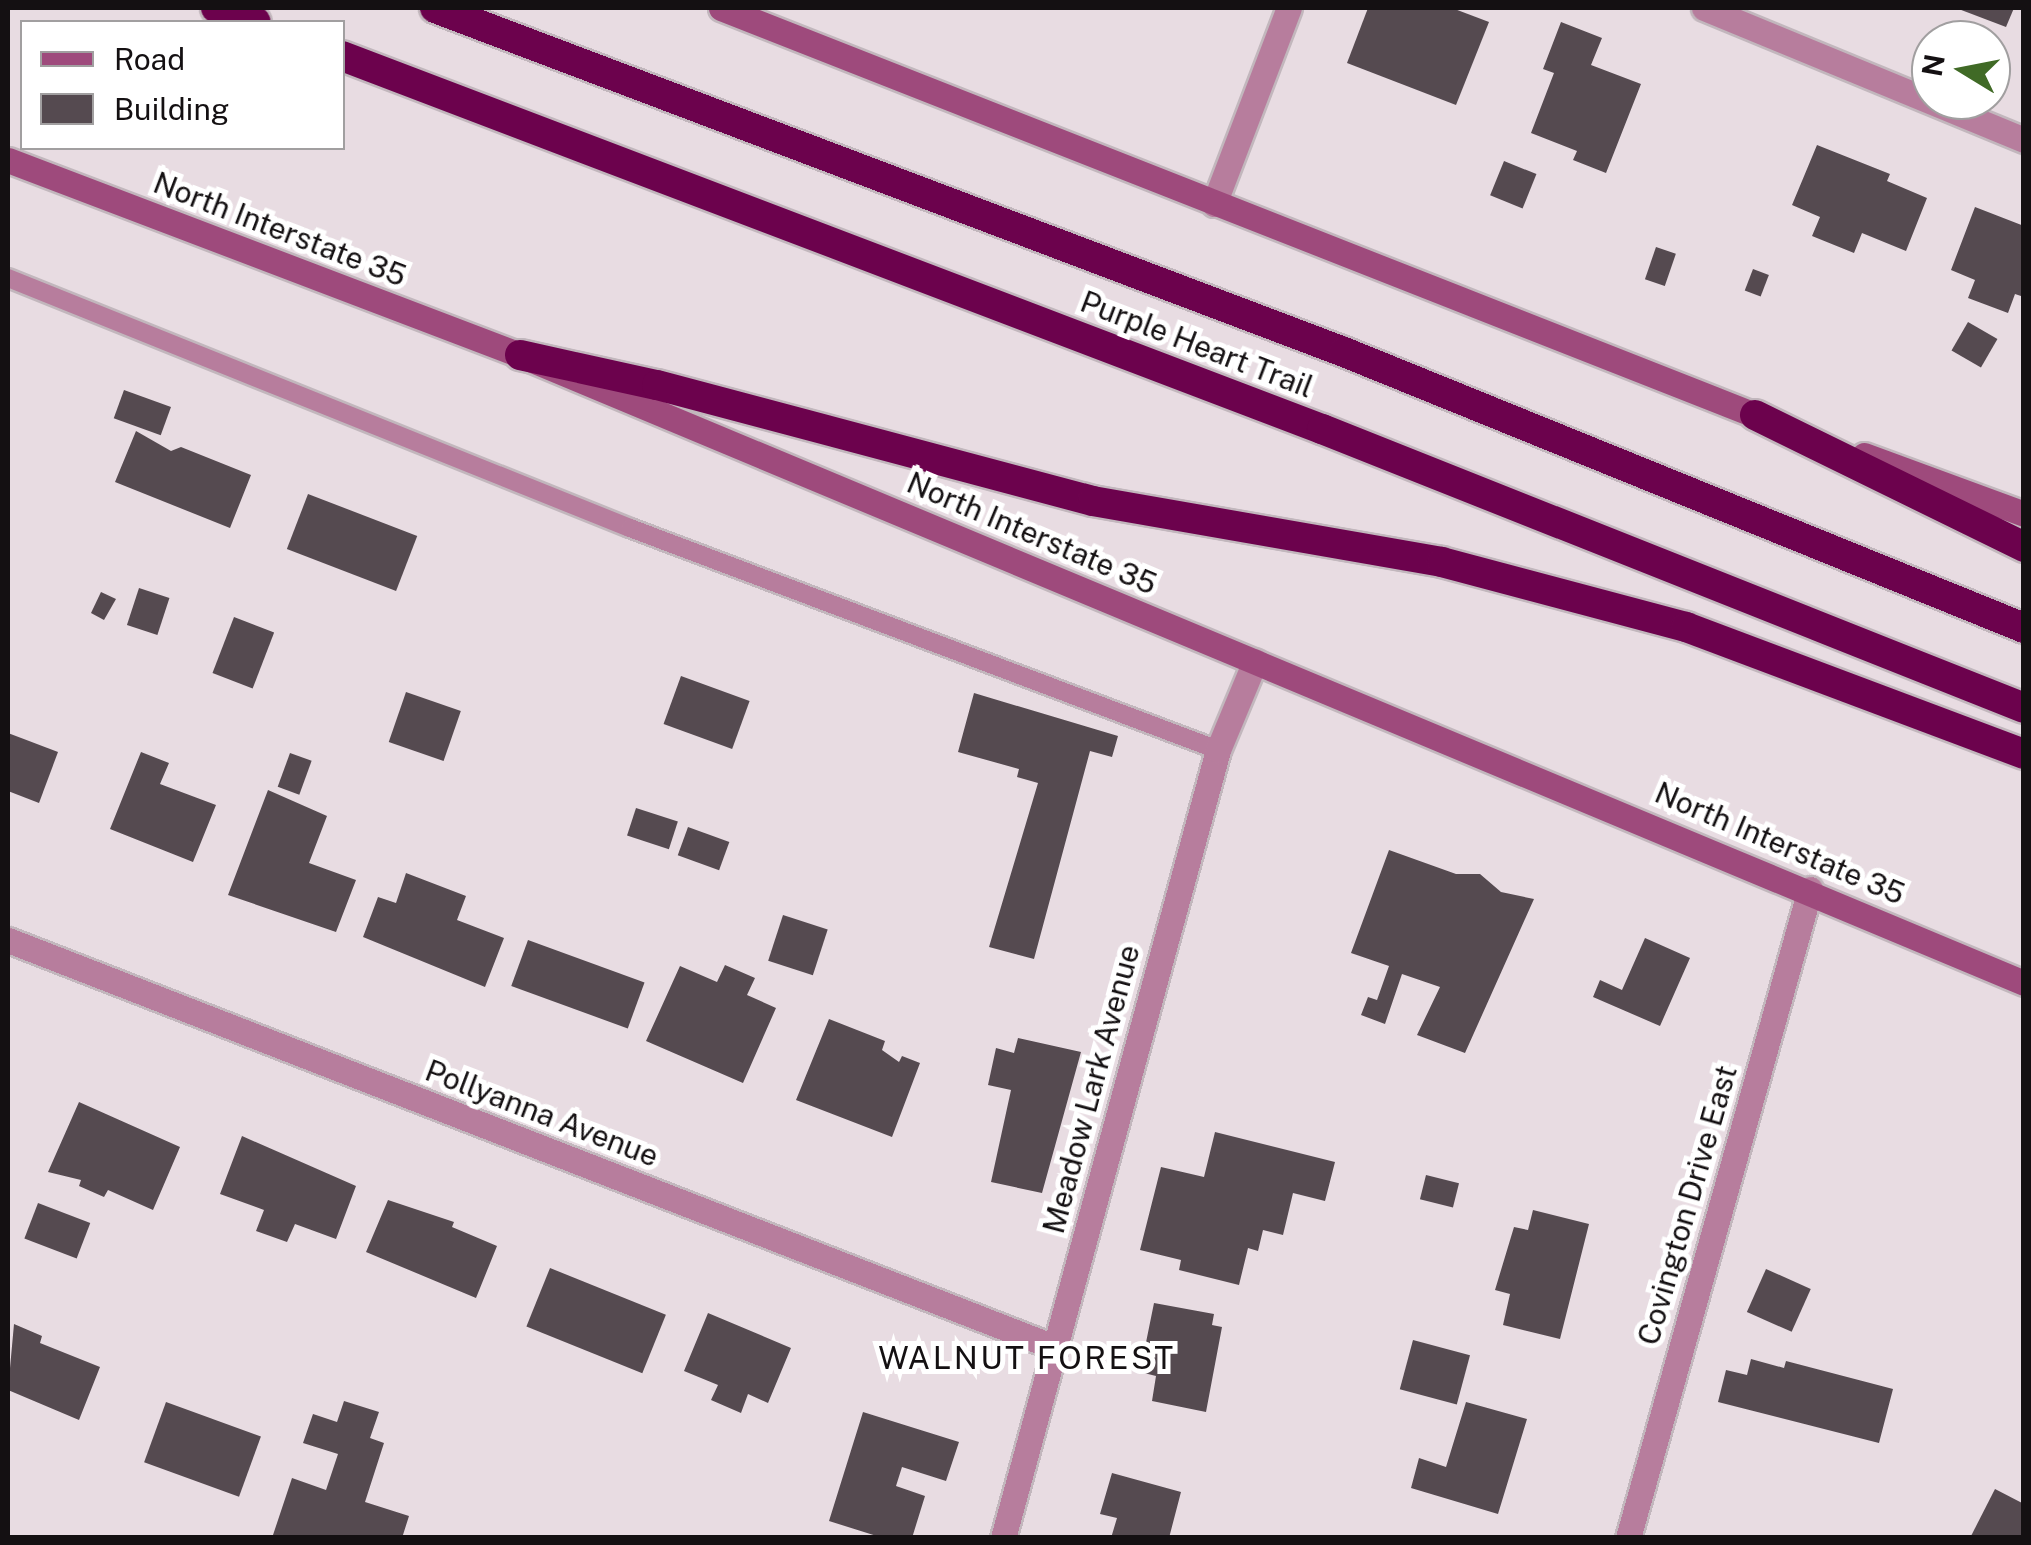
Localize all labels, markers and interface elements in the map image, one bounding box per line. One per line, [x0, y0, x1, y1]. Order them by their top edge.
legend [20, 20, 345, 150]
north arrow [1911, 20, 2011, 120]
text: Road [114, 41, 185, 77]
text: N [1915, 51, 1951, 79]
text: Building [114, 91, 229, 127]
street label: North Interstate 35 [148, 164, 412, 294]
street label: Purple Heart Trail [1075, 283, 1319, 405]
street label: North Interstate 35 [902, 464, 1162, 602]
street label: North Interstate 35 [1650, 774, 1910, 912]
street label: Meadow Lark Avenue [1035, 941, 1147, 1237]
street label: Pollyanna Avenue [420, 1052, 664, 1174]
street label: Covington Drive East [1630, 1061, 1744, 1349]
district label: WALNUT FOREST [878, 1339, 1176, 1377]

